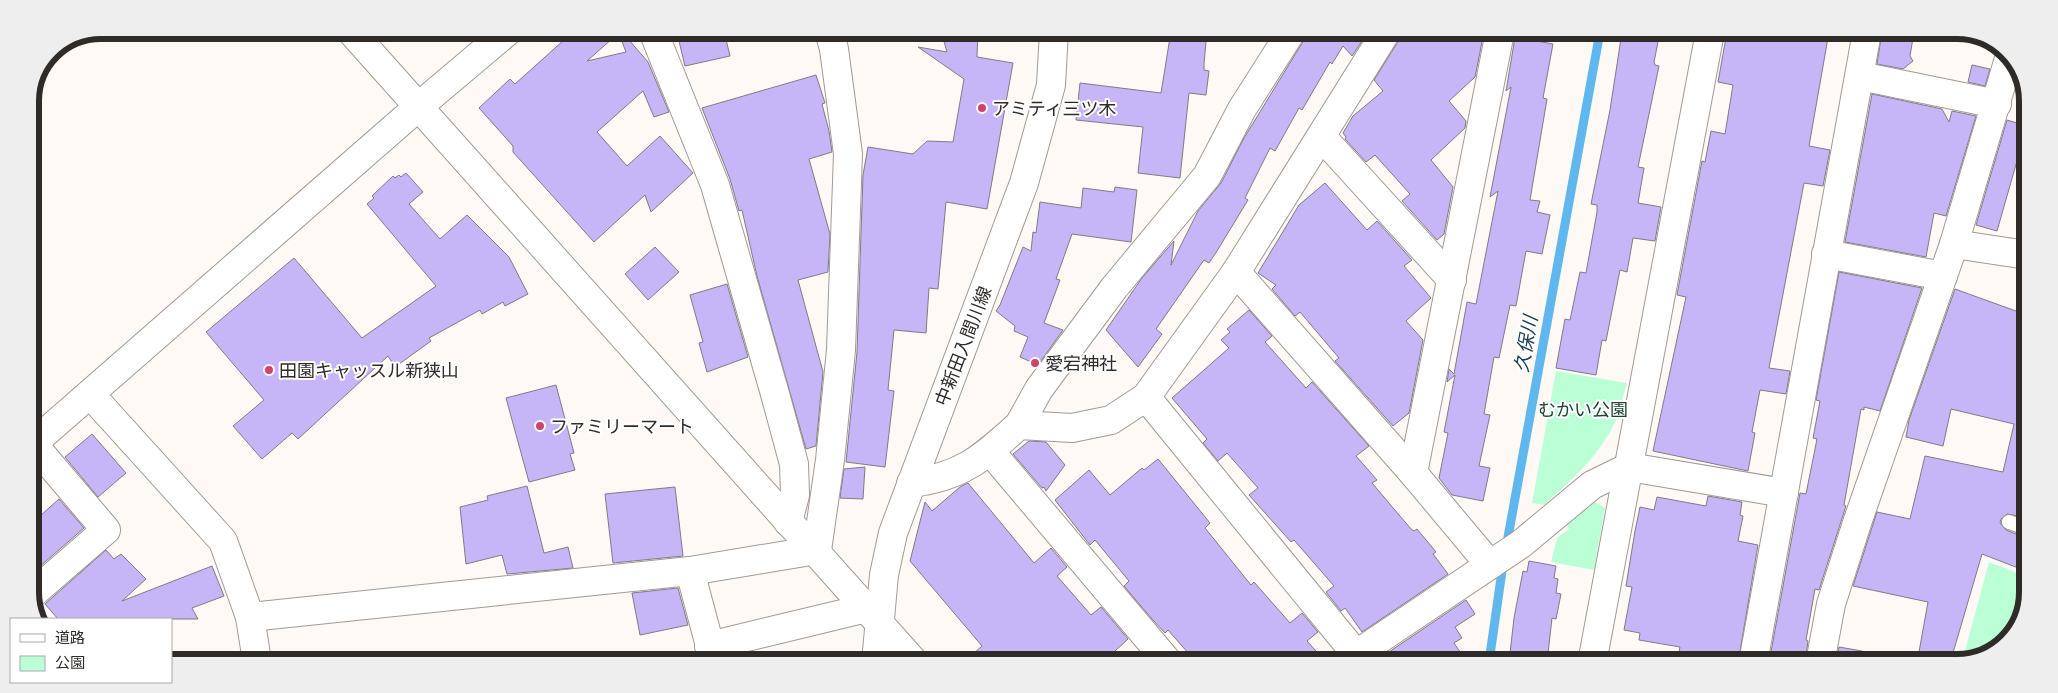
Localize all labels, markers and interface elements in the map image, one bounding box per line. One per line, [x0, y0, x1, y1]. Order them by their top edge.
place label: アミティ三ツ木 [992, 98, 1117, 119]
marker: アミティ三ツ木 [976, 102, 988, 114]
street label: 中新田入間川線 [931, 283, 995, 409]
water label: 久保川 [1510, 312, 1543, 374]
place label: 愛宕神社 [1045, 353, 1117, 374]
marker: 愛宕神社 [1029, 357, 1041, 369]
place label: 田園キャッスル新狭山 [279, 360, 459, 381]
marker: 田園キャッスル新狭山 [263, 364, 275, 376]
park label: むかい公園 [1538, 399, 1628, 420]
place label: ファミリーマート [550, 416, 694, 437]
marker: ファミリーマート [534, 420, 546, 432]
legend [10, 618, 172, 683]
text: 道路 [55, 628, 85, 647]
text: 公園 [55, 653, 85, 672]

